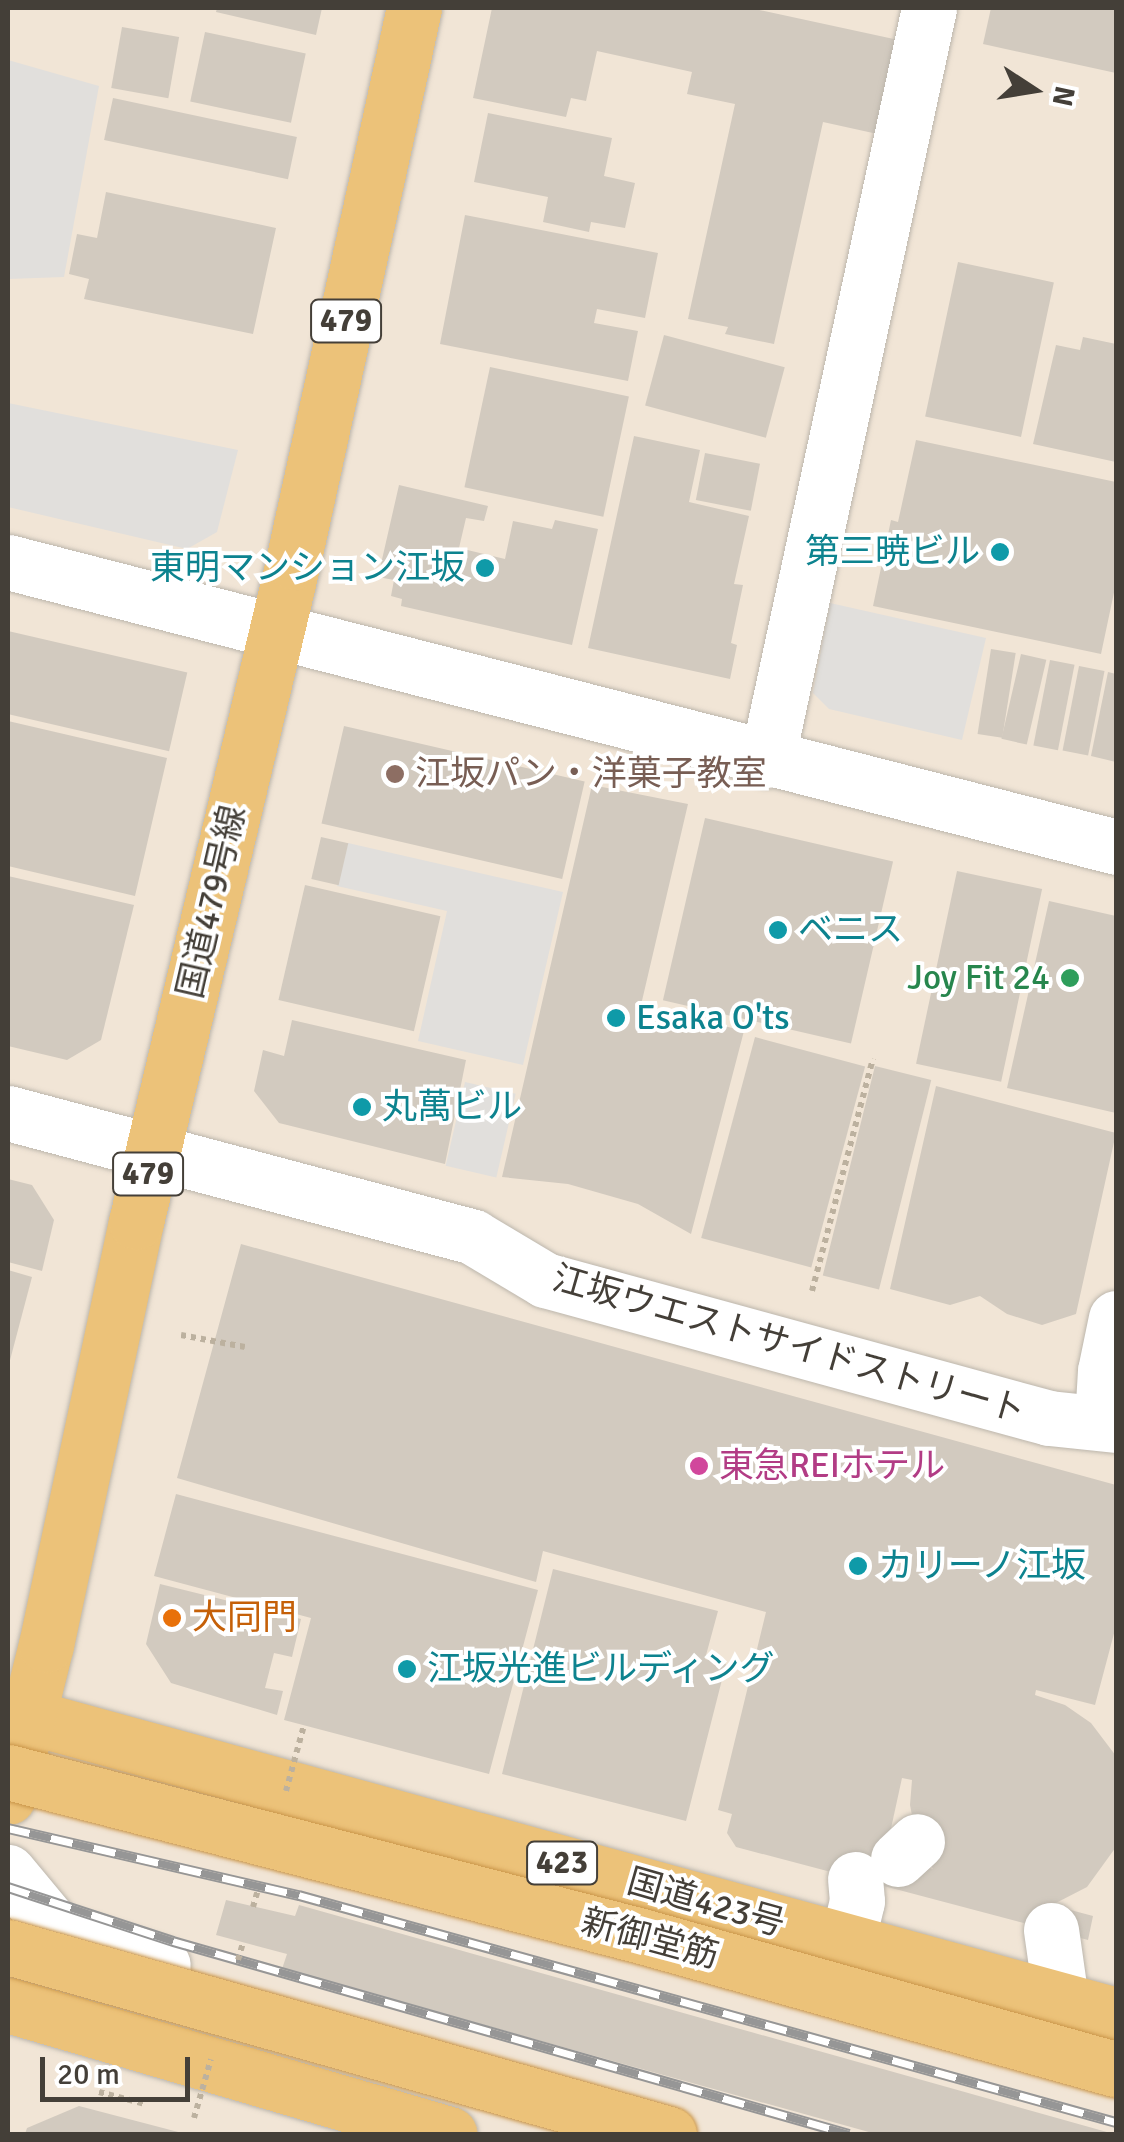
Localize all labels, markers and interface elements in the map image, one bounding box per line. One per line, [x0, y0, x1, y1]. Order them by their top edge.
north arrow [984, 40, 1084, 140]
text: N [1045, 83, 1082, 109]
road number: 479 [308, 294, 384, 348]
place label: 第三暁ビル [805, 531, 980, 573]
marker: 第三暁ビル [989, 541, 1011, 563]
place label: 東明マンション江坂 [150, 547, 465, 589]
marker: 東明マンション江坂 [474, 557, 496, 579]
place label: 江坂パン・洋菓子教室 [415, 753, 765, 795]
marker: 江坂パン・洋菓子教室 [384, 763, 406, 785]
street label: 国道479号線 [169, 801, 255, 1003]
place label: ベニス [798, 909, 903, 951]
marker: ベニス [767, 919, 789, 941]
place label: Joy Fit 24 [907, 957, 1050, 999]
marker: Joy Fit 24 [1059, 967, 1081, 989]
place label: Esaka O'ts [636, 997, 790, 1039]
marker: Esaka O'ts [605, 1007, 627, 1029]
place label: 丸萬ビル [382, 1086, 522, 1128]
marker: 丸萬ビル [351, 1096, 373, 1118]
road number: 479 [110, 1147, 186, 1201]
street label: 江坂ウエストサイドストリート [548, 1257, 1030, 1433]
place label: 東急REIホテル [719, 1445, 945, 1487]
marker: 東急REIホテル [688, 1455, 710, 1477]
place label: カリーノ江坂 [878, 1545, 1088, 1587]
marker: カリーノ江坂 [847, 1555, 869, 1577]
place label: 大同門 [192, 1597, 297, 1639]
marker: 大同門 [161, 1607, 183, 1629]
place label: 江坂光進ビルディング [427, 1648, 777, 1690]
marker: 江坂光進ビルディング [396, 1658, 418, 1680]
road number: 423 [524, 1836, 600, 1890]
street label: 国道423号 [622, 1861, 790, 1945]
street label: 新御堂筋 [577, 1901, 723, 1977]
scale bar [45, 2037, 195, 2099]
text: 20 m [57, 2056, 120, 2093]

